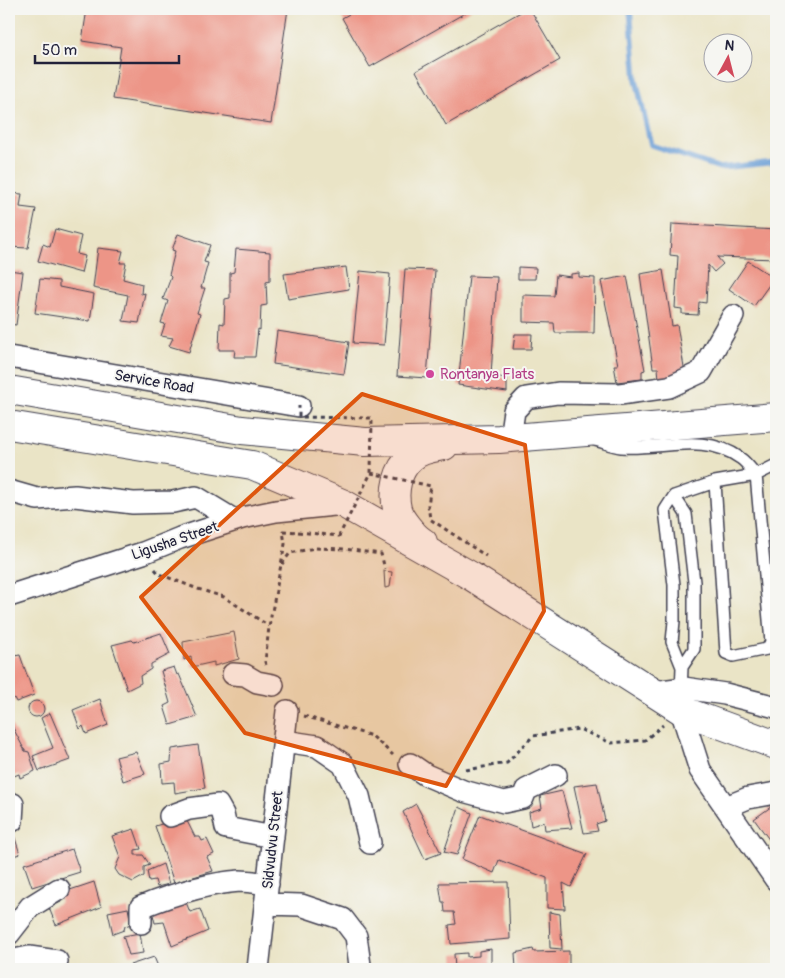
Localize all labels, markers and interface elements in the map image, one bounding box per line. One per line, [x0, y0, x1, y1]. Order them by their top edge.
scale bar [35, 32, 179, 64]
north arrow [702, 32, 752, 82]
text: N [724, 37, 735, 55]
text: 50 m [42, 41, 77, 60]
place label: Rontanya Flats [440, 365, 534, 384]
street label: Service Road [113, 366, 195, 398]
marker: Rontanya Flats [424, 368, 436, 380]
street label: Ligusha Street [129, 517, 222, 565]
street label: Sidvudvu Street [258, 789, 288, 890]

